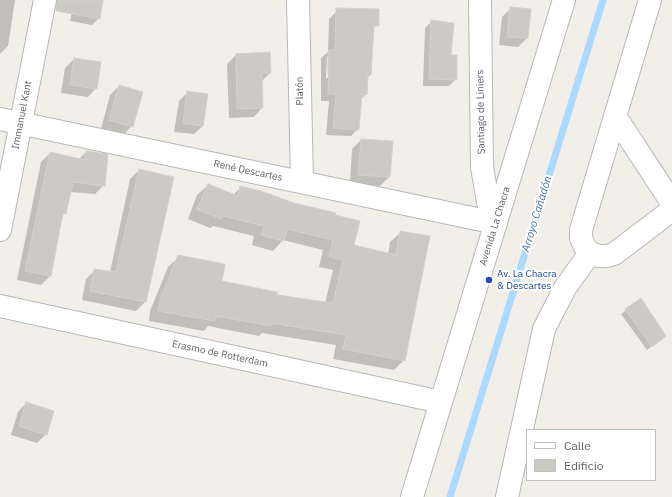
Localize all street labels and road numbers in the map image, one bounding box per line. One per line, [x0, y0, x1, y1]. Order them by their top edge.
street label: Santiago de Liniers [474, 70, 488, 154]
street label: Platón [294, 76, 306, 106]
street label: Immanuel Kant [9, 80, 35, 150]
street label: René Descartes [212, 158, 284, 184]
street label: Avenida La Chacra [477, 185, 513, 267]
street label: Erasmo de Rotterdam [171, 338, 269, 370]

